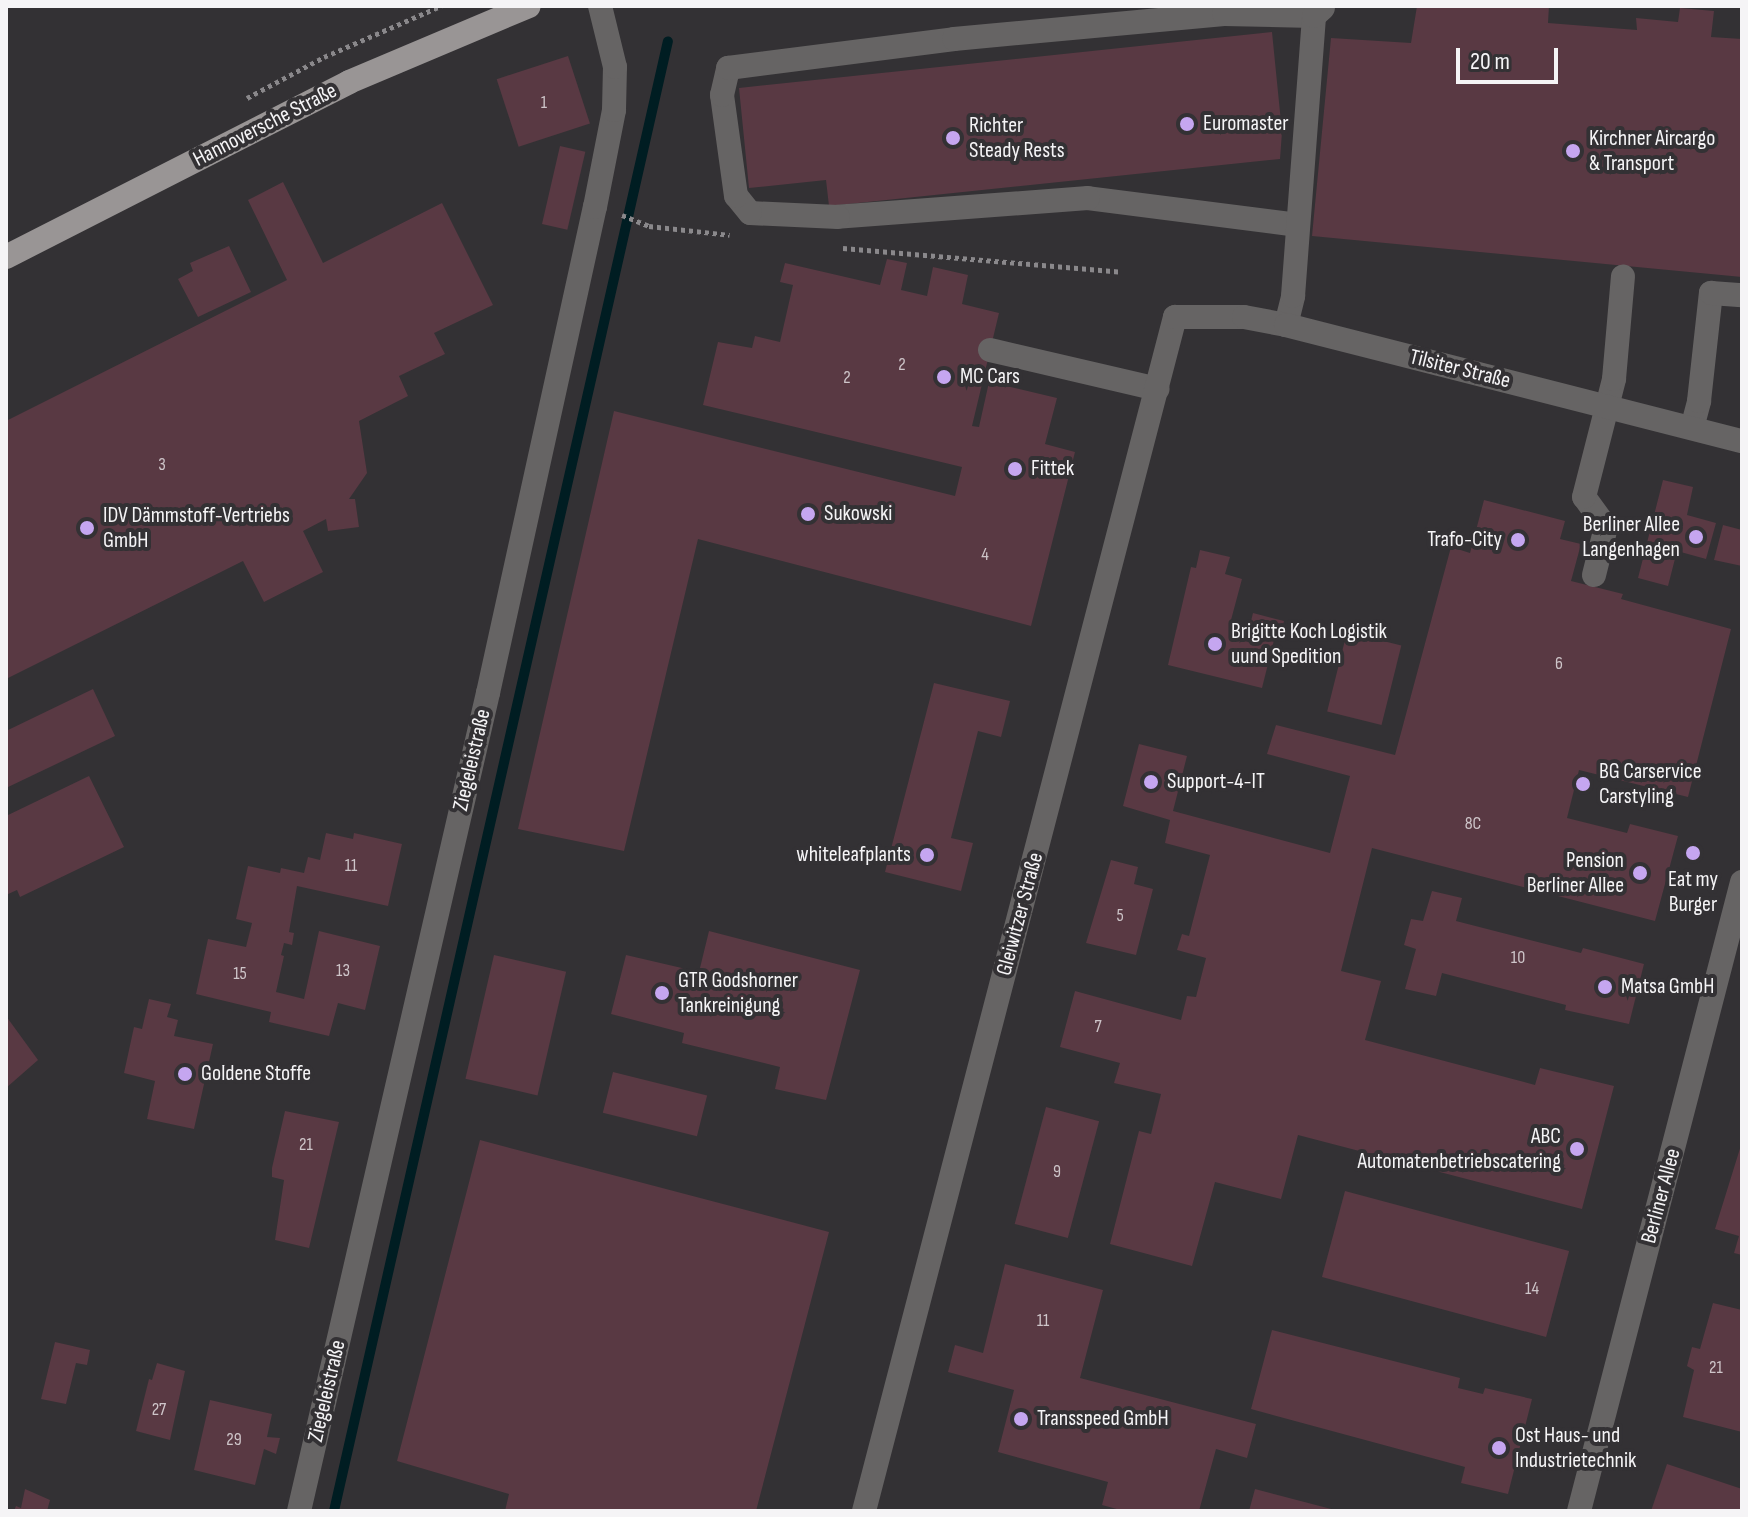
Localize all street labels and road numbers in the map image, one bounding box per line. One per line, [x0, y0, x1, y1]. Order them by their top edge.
street label: Hannoversche Straße [189, 77, 341, 173]
street label: Tilsiter Straße [1407, 344, 1513, 394]
street label: Ziegeleistraße [447, 706, 497, 814]
street label: Gleiwitzer Straße [991, 850, 1049, 978]
street label: Berliner Allee [1636, 1146, 1686, 1246]
street label: Ziegeleistraße [302, 1337, 352, 1445]

